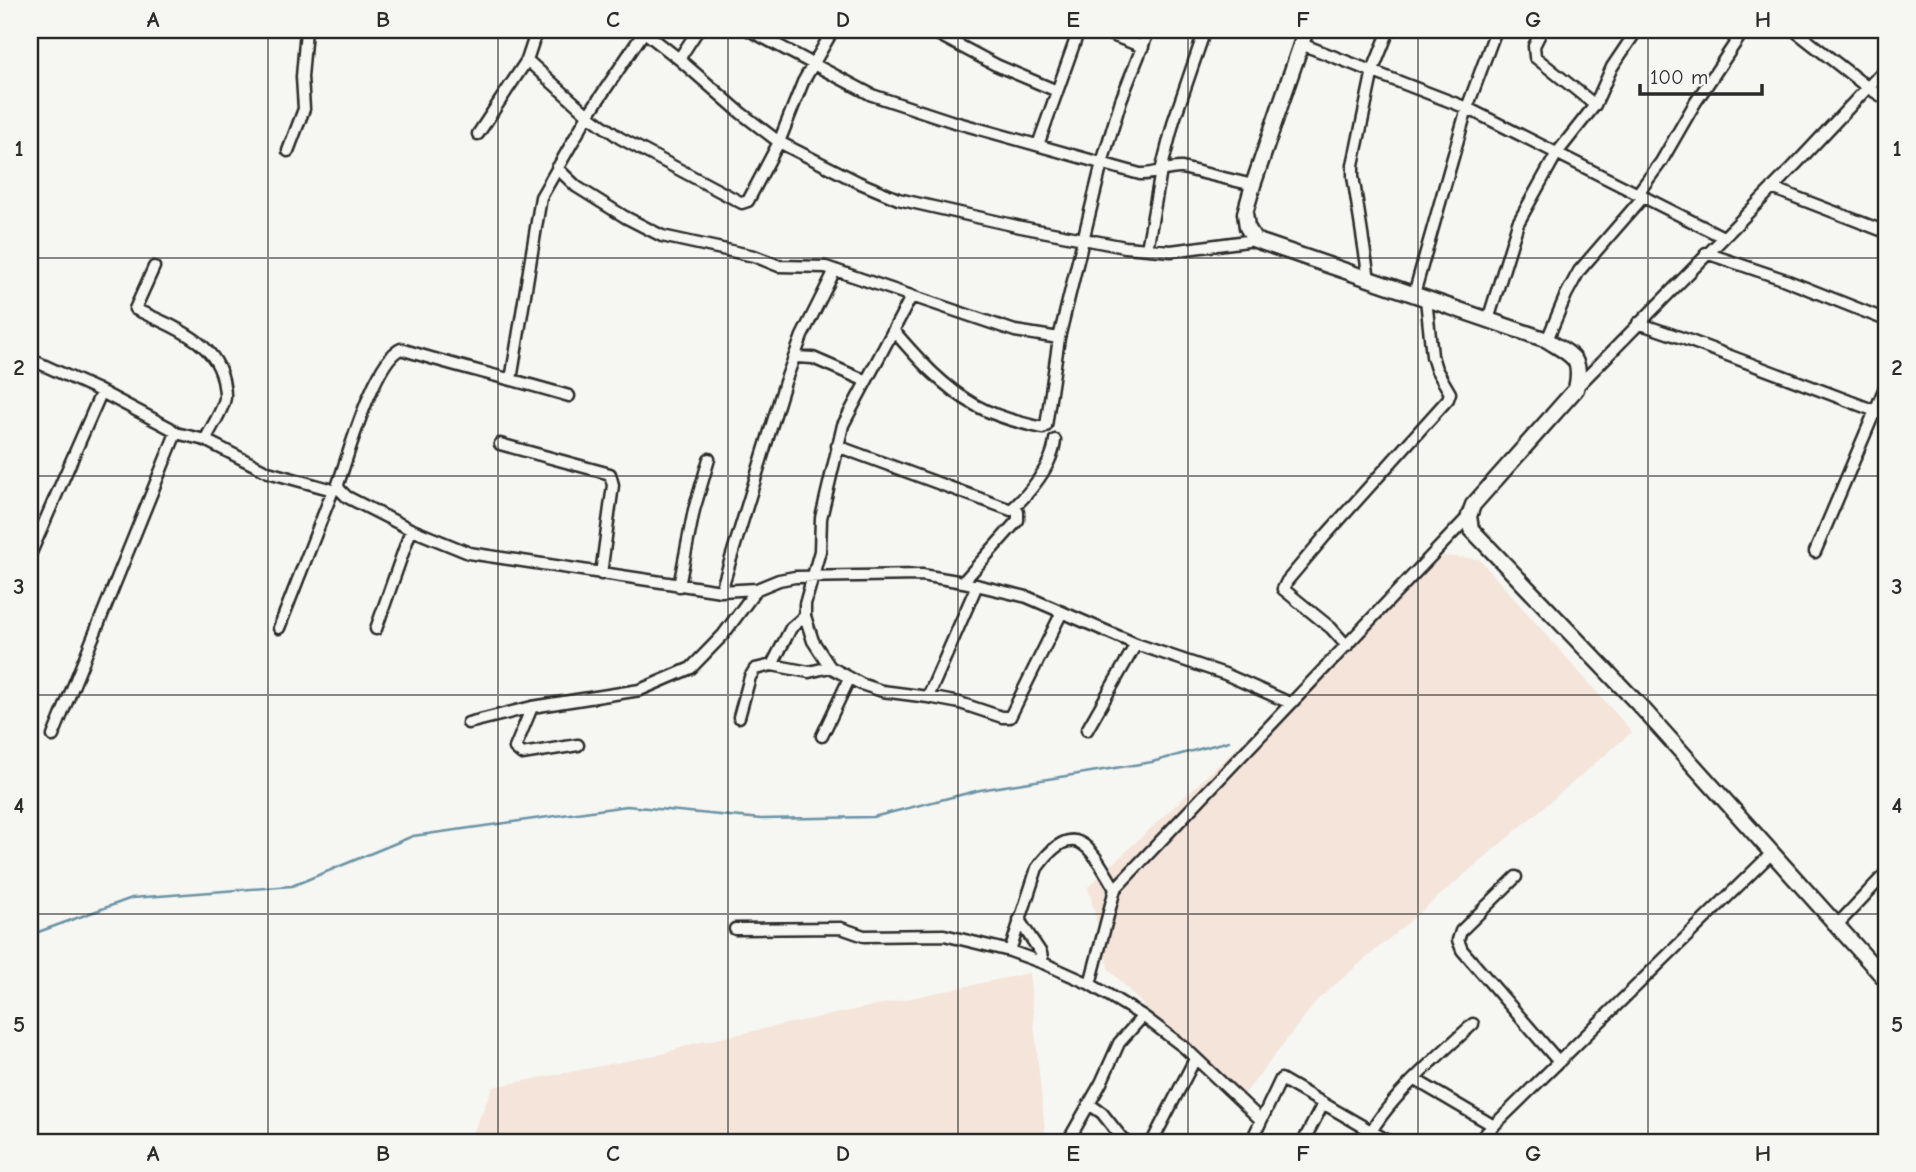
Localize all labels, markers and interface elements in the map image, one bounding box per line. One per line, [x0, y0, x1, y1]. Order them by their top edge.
text: A [147, 6, 160, 33]
text: B [376, 6, 390, 33]
text: C [606, 6, 620, 33]
text: D [836, 6, 850, 33]
text: E [1066, 6, 1080, 33]
text: F [1296, 6, 1310, 33]
text: G [1525, 6, 1541, 33]
text: H [1755, 6, 1771, 33]
scale bar [1640, 52, 1762, 96]
text: 100 m [1650, 65, 1708, 89]
text: 1 [14, 135, 24, 162]
text: 1 [1892, 135, 1902, 162]
text: 2 [13, 354, 25, 381]
text: 2 [1891, 354, 1903, 381]
text: 3 [13, 573, 25, 600]
text: 3 [1891, 573, 1903, 600]
text: 4 [14, 792, 25, 819]
text: 4 [1892, 792, 1903, 819]
text: 5 [13, 1011, 25, 1038]
text: 5 [1891, 1011, 1903, 1038]
text: A [147, 1140, 160, 1167]
text: B [376, 1140, 390, 1167]
text: C [606, 1140, 620, 1167]
text: D [836, 1140, 850, 1167]
text: E [1066, 1140, 1080, 1167]
text: F [1296, 1140, 1310, 1167]
text: G [1525, 1140, 1541, 1167]
text: H [1755, 1140, 1771, 1167]

